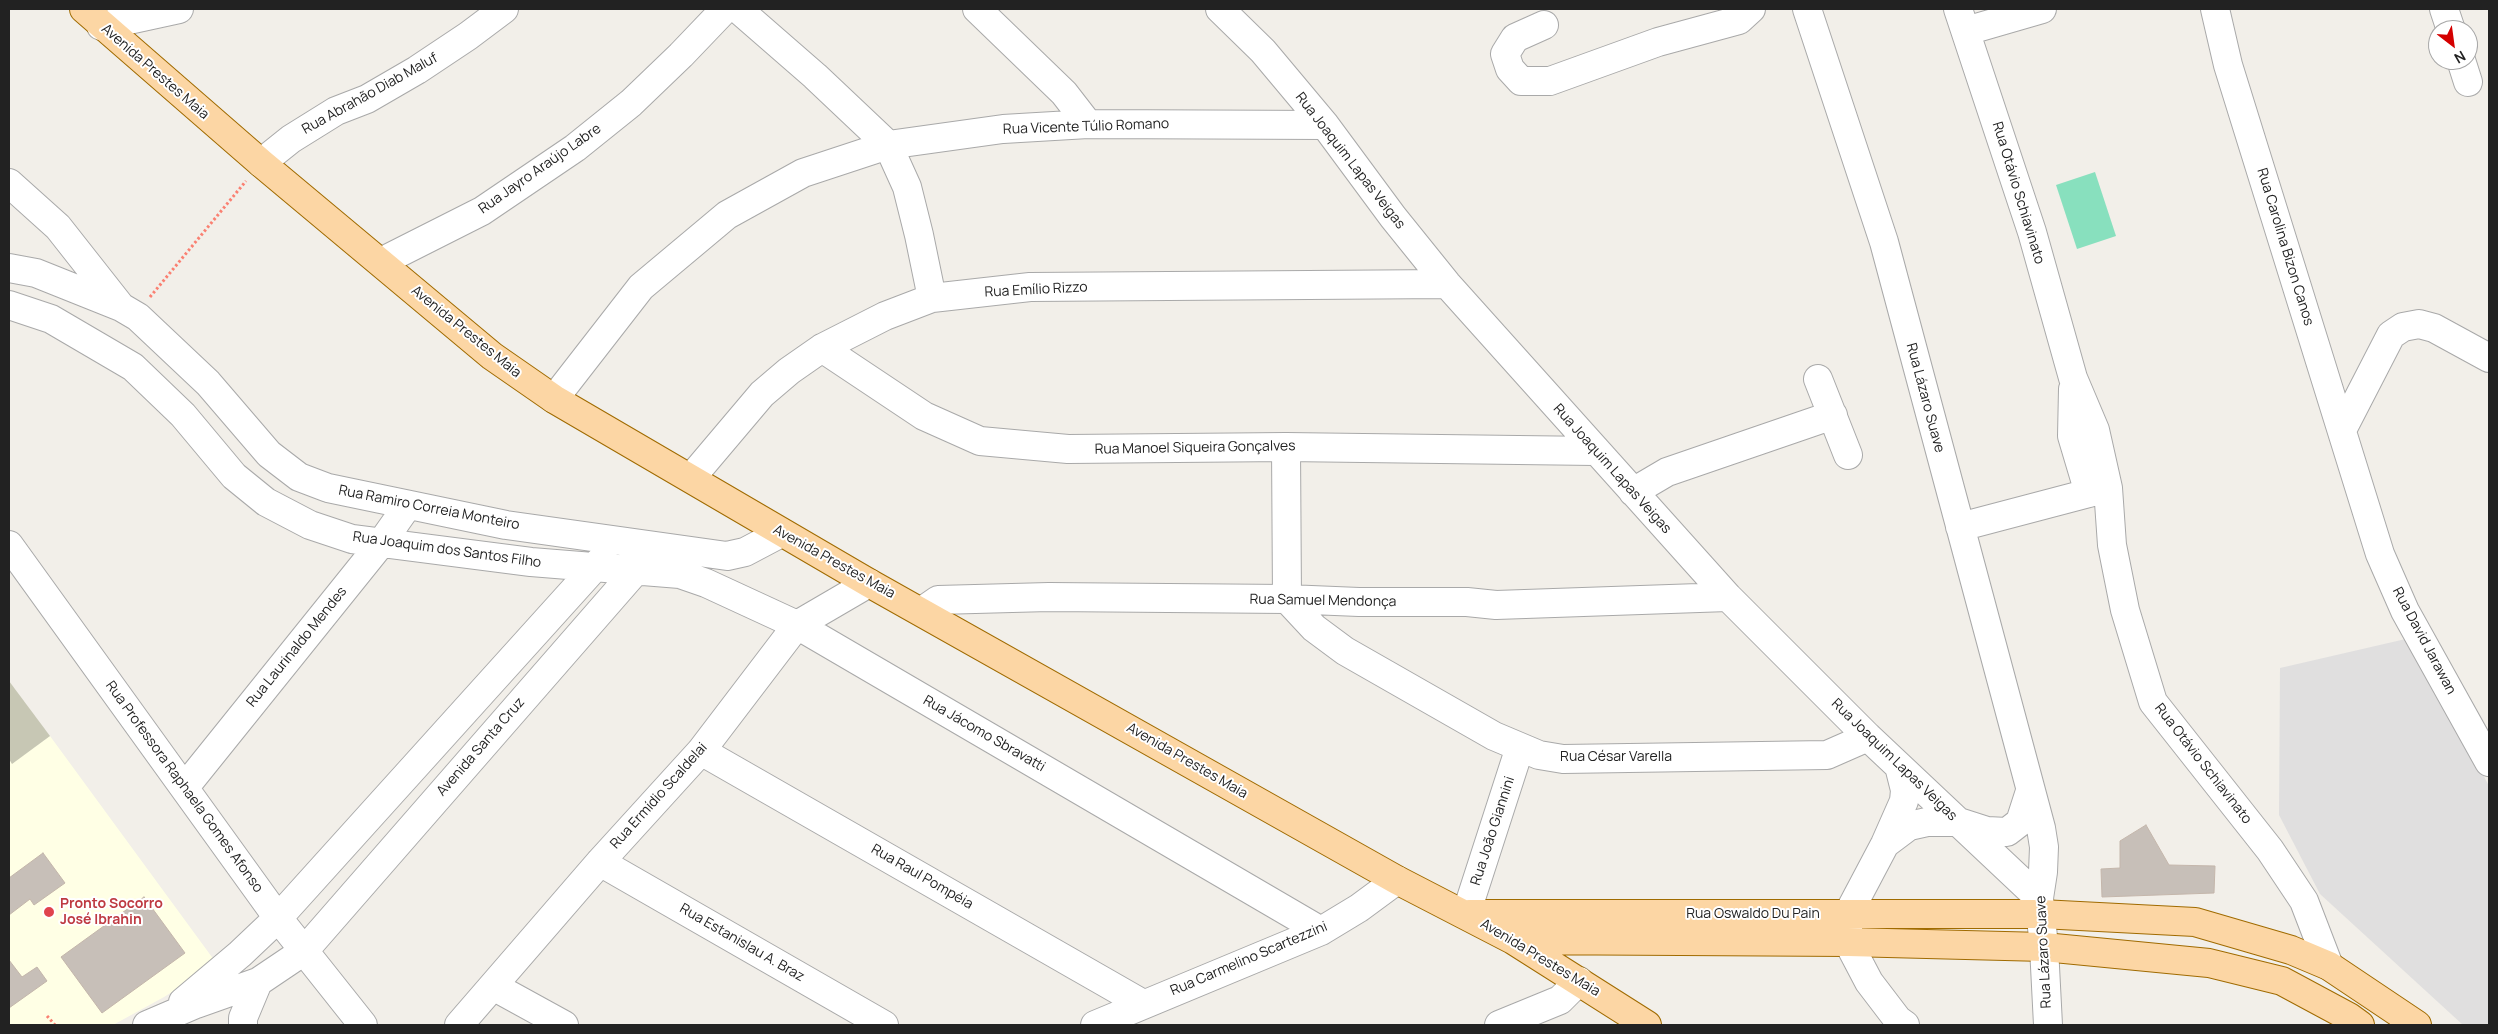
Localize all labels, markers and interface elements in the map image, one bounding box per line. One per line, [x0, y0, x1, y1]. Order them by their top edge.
north arrow [2428, 20, 2478, 70]
street label: Avenida Prestes Maia [98, 21, 212, 123]
text: N [2451, 47, 2469, 68]
street label: Rua Abrahão Diab Maluf [299, 50, 441, 138]
street label: Rua Joaquim Lapas Veigas [1292, 89, 1408, 233]
street label: Rua Vicente Túlio Romano [1003, 116, 1169, 138]
street label: Rua Jayro Araújo Labre [476, 120, 604, 218]
street label: Rua Otávio Schiavinato [1988, 120, 2048, 266]
street label: Rua Carolina Bizon Canos [2253, 166, 2317, 328]
street label: Rua Emílio Rizzo [984, 279, 1088, 301]
street label: Avenida Prestes Maia [408, 282, 524, 382]
street label: Rua Lázaro Suave [1902, 341, 1948, 455]
street label: Rua Joaquim Lapas Veigas [1549, 401, 1675, 537]
street label: Rua Manoel Siqueira Gonçalves [1094, 438, 1296, 458]
street label: Rua Ramiro Correia Monteiro [337, 482, 521, 534]
street label: Avenida Prestes Maia [770, 522, 898, 602]
street label: Rua Joaquim dos Santos Filho [352, 528, 542, 572]
street label: Rua Laurinaldo Mendes [243, 583, 351, 711]
street label: Rua David Jarawan [2389, 585, 2459, 697]
street label: Rua Samuel Mendonça [1249, 591, 1397, 611]
street label: Rua Professora Raphaela Gomes Afonso [102, 678, 266, 896]
street label: Rua Jácomo Sbravatti [920, 692, 1048, 776]
street label: Avenida Santa Cruz [434, 694, 528, 800]
street label: Rua Joaquim Lapas Veigas [1828, 695, 1960, 825]
street label: Rua Otávio Schiavinato [2151, 701, 2255, 827]
street label: Avenida Prestes Maia [1124, 720, 1250, 802]
street label: Rua Ermídio Scaldelai [607, 740, 711, 852]
street label: Rua César Varella [1560, 749, 1672, 765]
street label: Rua João Giannini [1467, 774, 1519, 888]
street label: Rua Raul Pompéia [868, 841, 976, 913]
street label: Rua Lázaro Suave [2033, 895, 2055, 1009]
place label: Pronto Socorro José Ibrahin [60, 896, 163, 929]
street label: Rua Estanislau A. Braz [677, 900, 807, 986]
marker: Pronto Socorro José Ibrahin [42, 905, 56, 919]
street label: Rua Oswaldo Du Pain [1686, 906, 1820, 922]
street label: Avenida Prestes Maia [1477, 916, 1603, 1000]
street label: Rua Carmelino Scartezzini [1168, 918, 1330, 1000]

